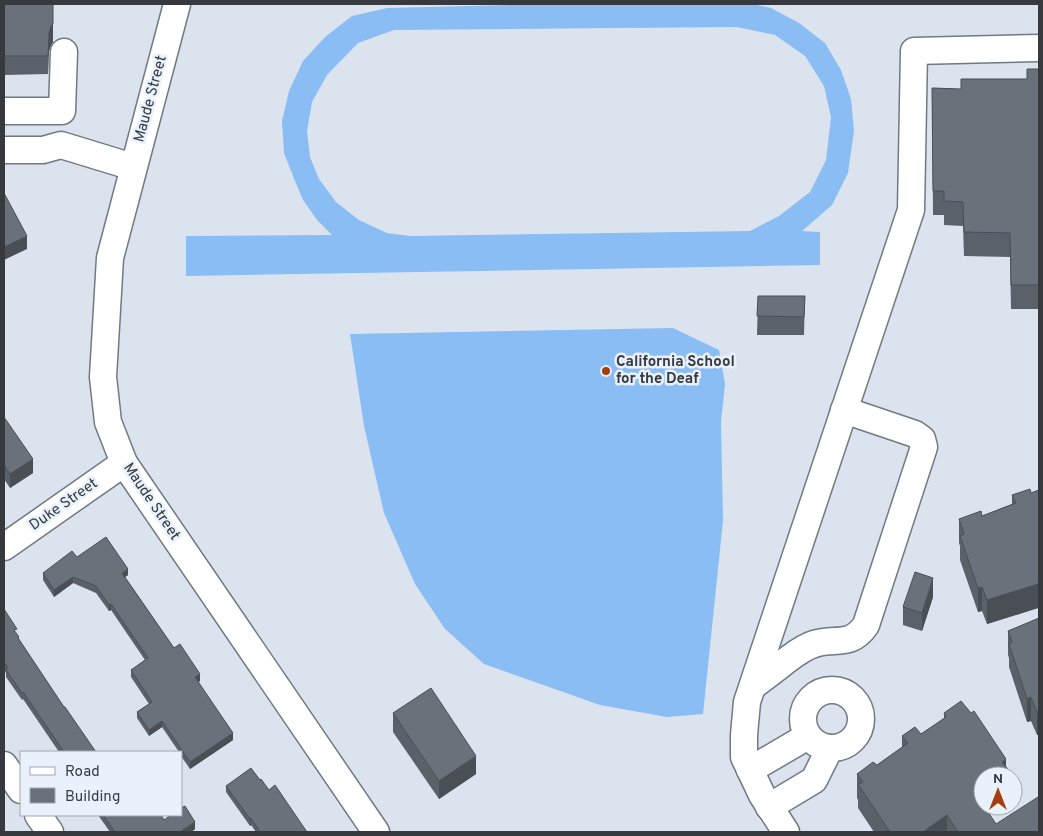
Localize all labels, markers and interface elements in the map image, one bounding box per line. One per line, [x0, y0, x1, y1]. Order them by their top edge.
street label: Maude Street [130, 53, 172, 145]
place label: California School for the Deaf [616, 353, 735, 389]
marker: California School for the Deaf [600, 365, 612, 377]
street label: Maude Street [118, 460, 184, 544]
street label: Duke Street [26, 475, 102, 535]
legend [20, 751, 182, 816]
text: Road [65, 763, 100, 782]
north arrow [973, 766, 1023, 816]
text: N [993, 771, 1003, 788]
text: Building [65, 788, 120, 807]

